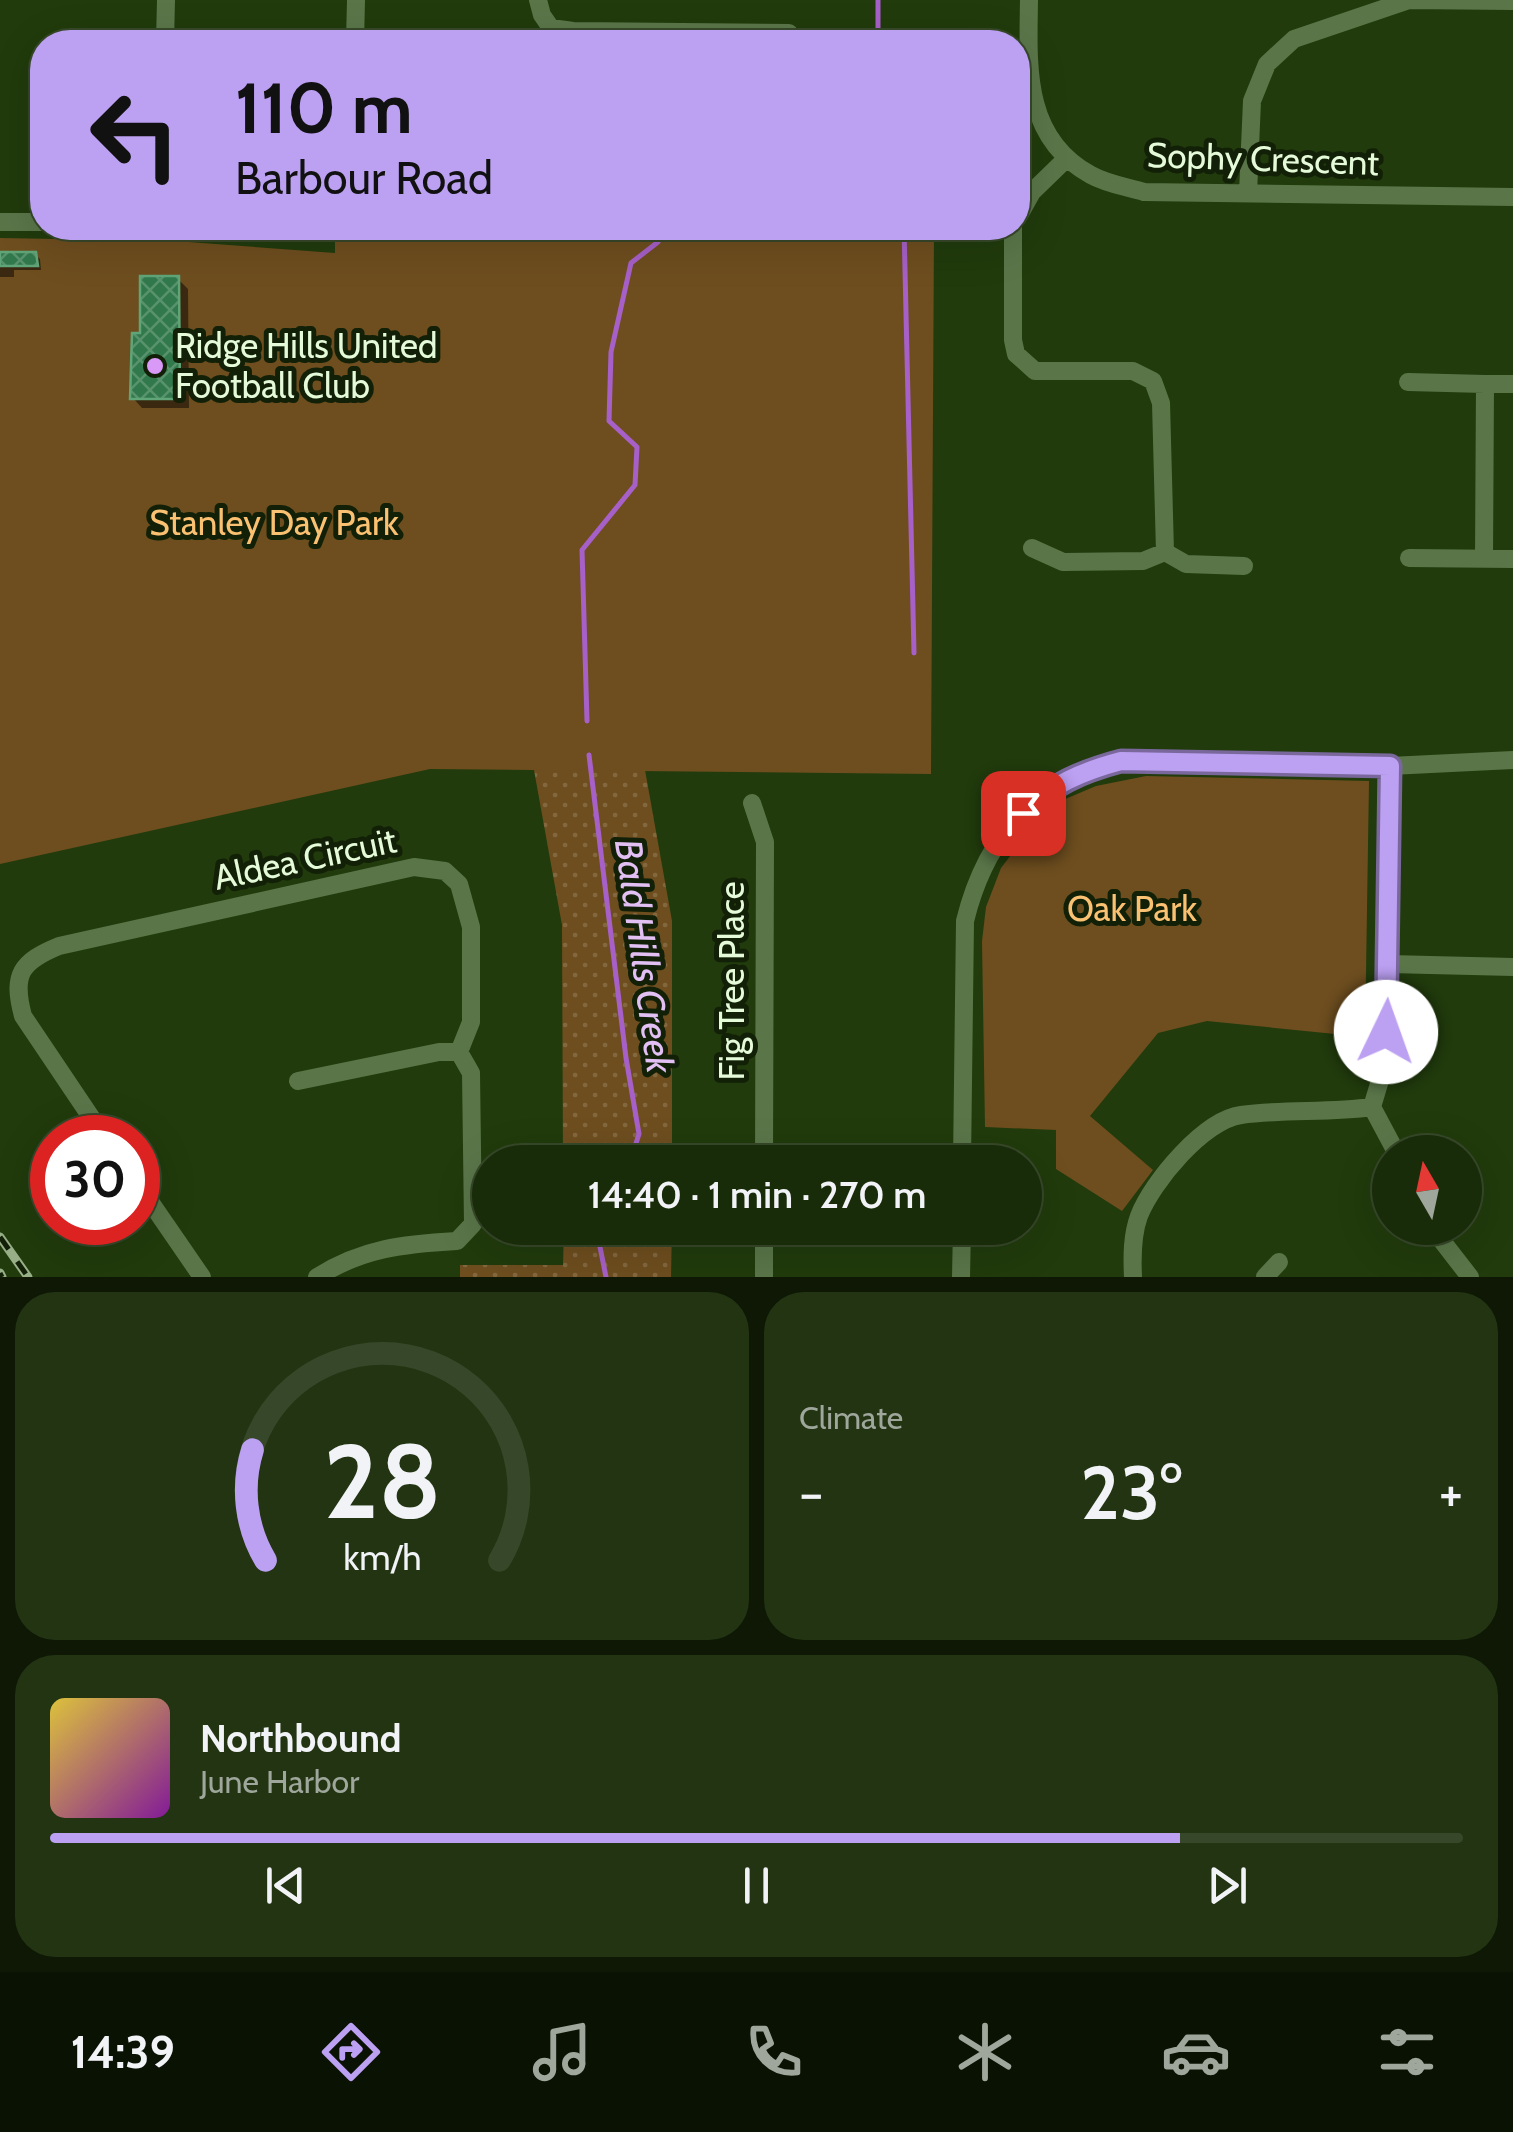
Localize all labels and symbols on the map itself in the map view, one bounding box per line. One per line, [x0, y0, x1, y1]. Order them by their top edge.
street label: Sophy Crescent [1146, 133, 1380, 184]
place label: Ridge Hills United Football Club [175, 324, 437, 407]
marker: Ridge Hills United Football Club [144, 355, 166, 377]
park label: Stanley Day Park [149, 501, 399, 544]
pin [981, 771, 1066, 856]
street label: Aldea Circuit [210, 818, 400, 899]
water label: Bald Hills Creek [605, 836, 684, 1078]
street label: Fig Tree Place [710, 881, 753, 1081]
park label: Oak Park [1067, 887, 1197, 930]
position arrow [1334, 980, 1438, 1084]
speed limit sign: 30 [30, 1115, 160, 1245]
north arrow [1372, 1135, 1482, 1245]

